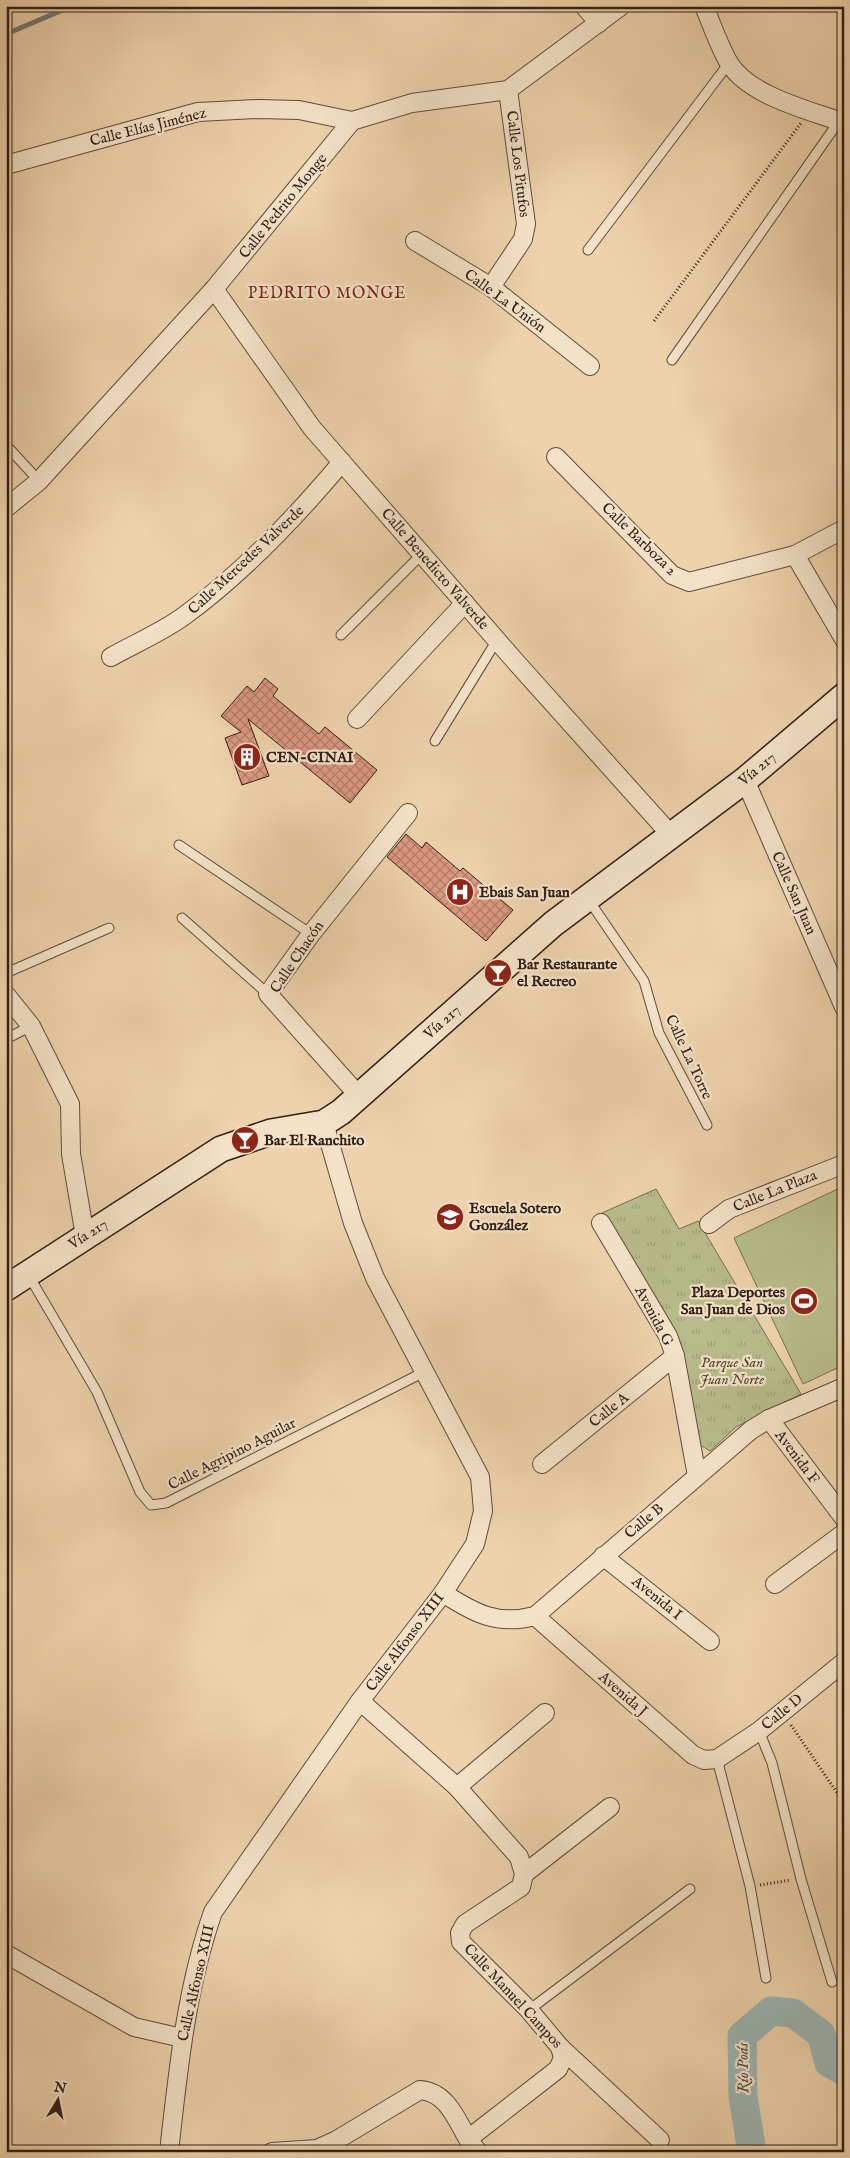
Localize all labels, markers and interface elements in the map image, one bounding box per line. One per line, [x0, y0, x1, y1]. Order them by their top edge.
street label: Calle Elías Jiménez [88, 103, 208, 151]
street label: Calle Los Pitufos [502, 110, 534, 218]
street label: Calle Pedrito Monge [235, 150, 331, 262]
street label: Calle La Unión [461, 265, 550, 337]
district label: PEDRITO MONGE [248, 284, 406, 304]
street label: Calle Barboza 2 [597, 498, 681, 580]
street label: Calle Mercedes Valverde [184, 501, 308, 619]
street label: Calle Benedicto Valverde [377, 504, 493, 634]
building icon: CEN-CINAI [232, 742, 262, 772]
place label: CEN-CINAI [266, 748, 354, 767]
street label: Vía 217 [734, 748, 780, 791]
street label: Calle San Juan [767, 849, 821, 937]
hospital icon: Ebais San Juan [445, 877, 475, 907]
place label: Ebais San Juan [479, 883, 570, 902]
street label: Calle Chacón [266, 917, 328, 997]
place label: Bar Restaurante el Recreo [517, 955, 617, 991]
bar icon: Bar Restaurante el Recreo [483, 958, 513, 988]
street label: Vía 217 [419, 1001, 464, 1044]
street label: Calle La Torre [661, 1012, 717, 1103]
bar icon: Bar El Ranchito [230, 1125, 260, 1155]
place label: Bar El Ranchito [264, 1131, 364, 1150]
street label: Calle La Plaza [730, 1165, 820, 1216]
place label: Escuela Sotero González [469, 1199, 561, 1235]
school or university icon: Escuela Sotero González [435, 1202, 465, 1232]
street label: Vía 217 [64, 1214, 111, 1254]
street label: Avenida G [630, 1282, 678, 1349]
place label: Plaza Deportes San Juan de Dios [681, 1283, 786, 1319]
sports icon: Plaza Deportes San Juan de Dios [789, 1286, 819, 1316]
park label: Parque San Juan Norte [700, 1353, 764, 1389]
street label: Calle A [585, 1388, 633, 1432]
street label: Calle Agripino Aguilar [165, 1413, 300, 1494]
street label: Avenida F [770, 1426, 824, 1488]
street label: Calle B [620, 1499, 668, 1543]
street label: Avenida I [627, 1571, 686, 1624]
street label: Calle Alfonso XIII [362, 1588, 449, 1695]
street label: Avenida J [594, 1667, 652, 1721]
street label: Calle D [758, 1690, 806, 1734]
street label: Calle Alfonso XIII [173, 1922, 219, 2043]
street label: Calle Manuel Campos [460, 1940, 566, 2052]
water label: Río Poás [734, 2042, 754, 2094]
north arrow [32, 2076, 82, 2126]
text: N [52, 2078, 68, 2098]

